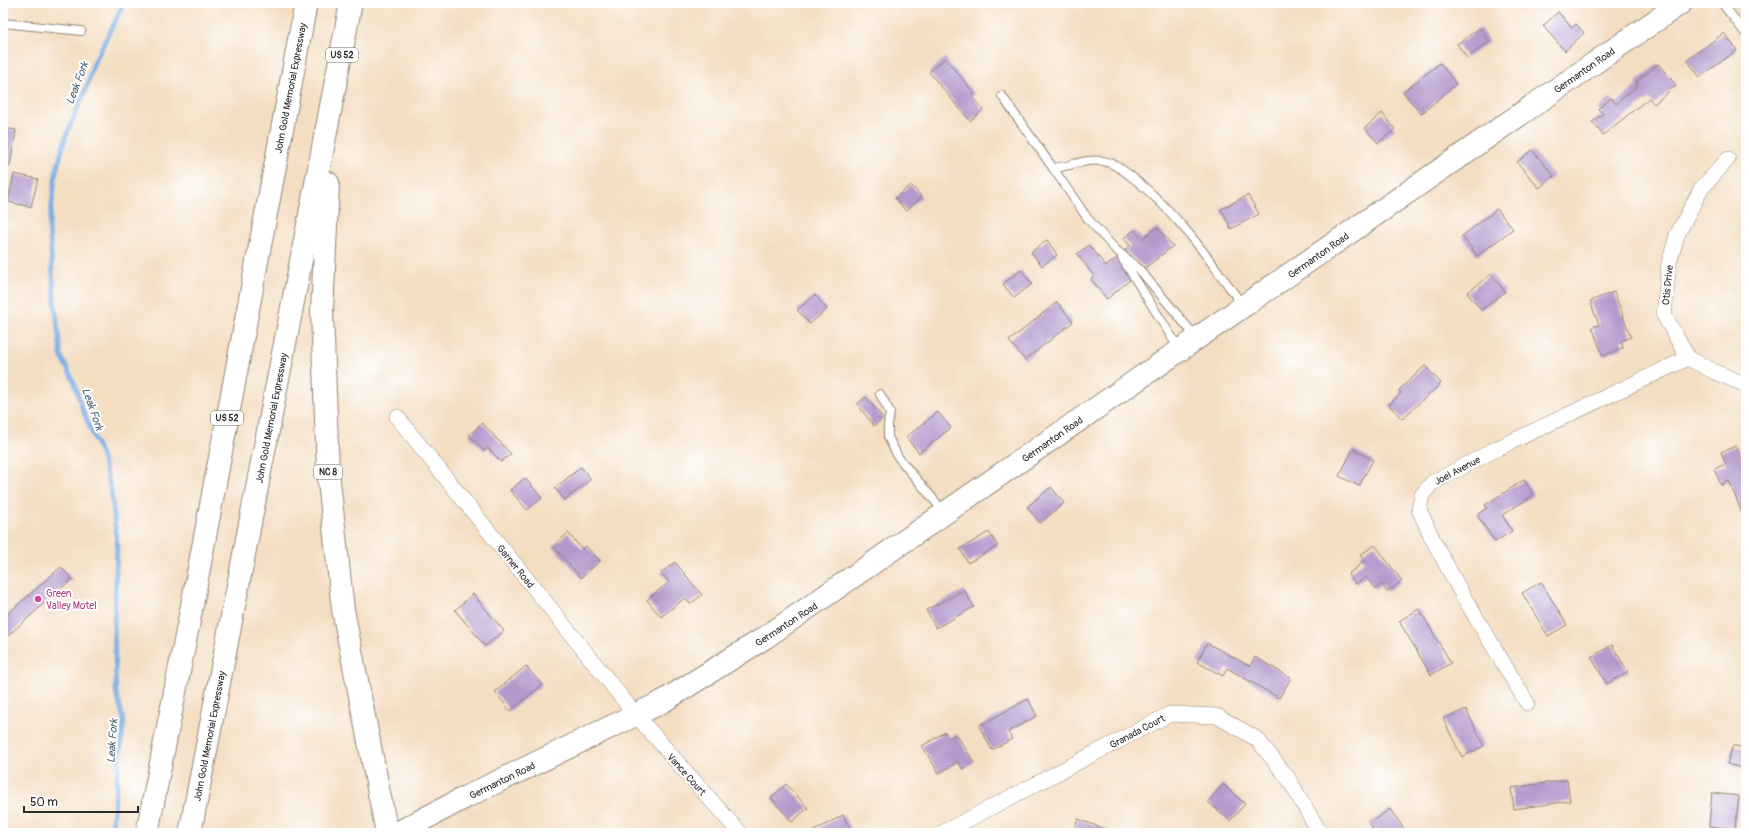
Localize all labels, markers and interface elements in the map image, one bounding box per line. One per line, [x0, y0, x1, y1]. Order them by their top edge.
street label: John Gold Memorial Expressway [272, 21, 310, 154]
street label: Germanton Road [1552, 45, 1617, 96]
road number: US 52 [326, 48, 358, 62]
water label: Leak Fork [63, 59, 92, 106]
street label: Germanton Road [1286, 230, 1351, 281]
street label: Otis Drive [1660, 264, 1676, 306]
street label: John Gold Memorial Expressway [253, 351, 291, 484]
water label: Leak Fork [79, 386, 106, 434]
road number: US 52 [211, 411, 243, 425]
street label: Germanton Road [1020, 414, 1085, 465]
street label: Joel Avenue [1432, 454, 1483, 488]
road number: NC 8 [314, 465, 342, 479]
street label: Garner Road [494, 543, 536, 591]
place label: Green Valley Motel [46, 588, 97, 612]
marker: Green Valley Motel [33, 594, 43, 604]
street label: Germanton Road [753, 600, 820, 649]
street label: John Gold Memorial Expressway [191, 669, 229, 802]
street label: Granada Court [1108, 712, 1168, 751]
water label: Leak Fork [104, 717, 121, 764]
street label: Vance Court [664, 751, 709, 799]
street label: Germanton Road [468, 760, 537, 802]
scale bar [24, 788, 138, 814]
text: 50 m [30, 795, 58, 810]

